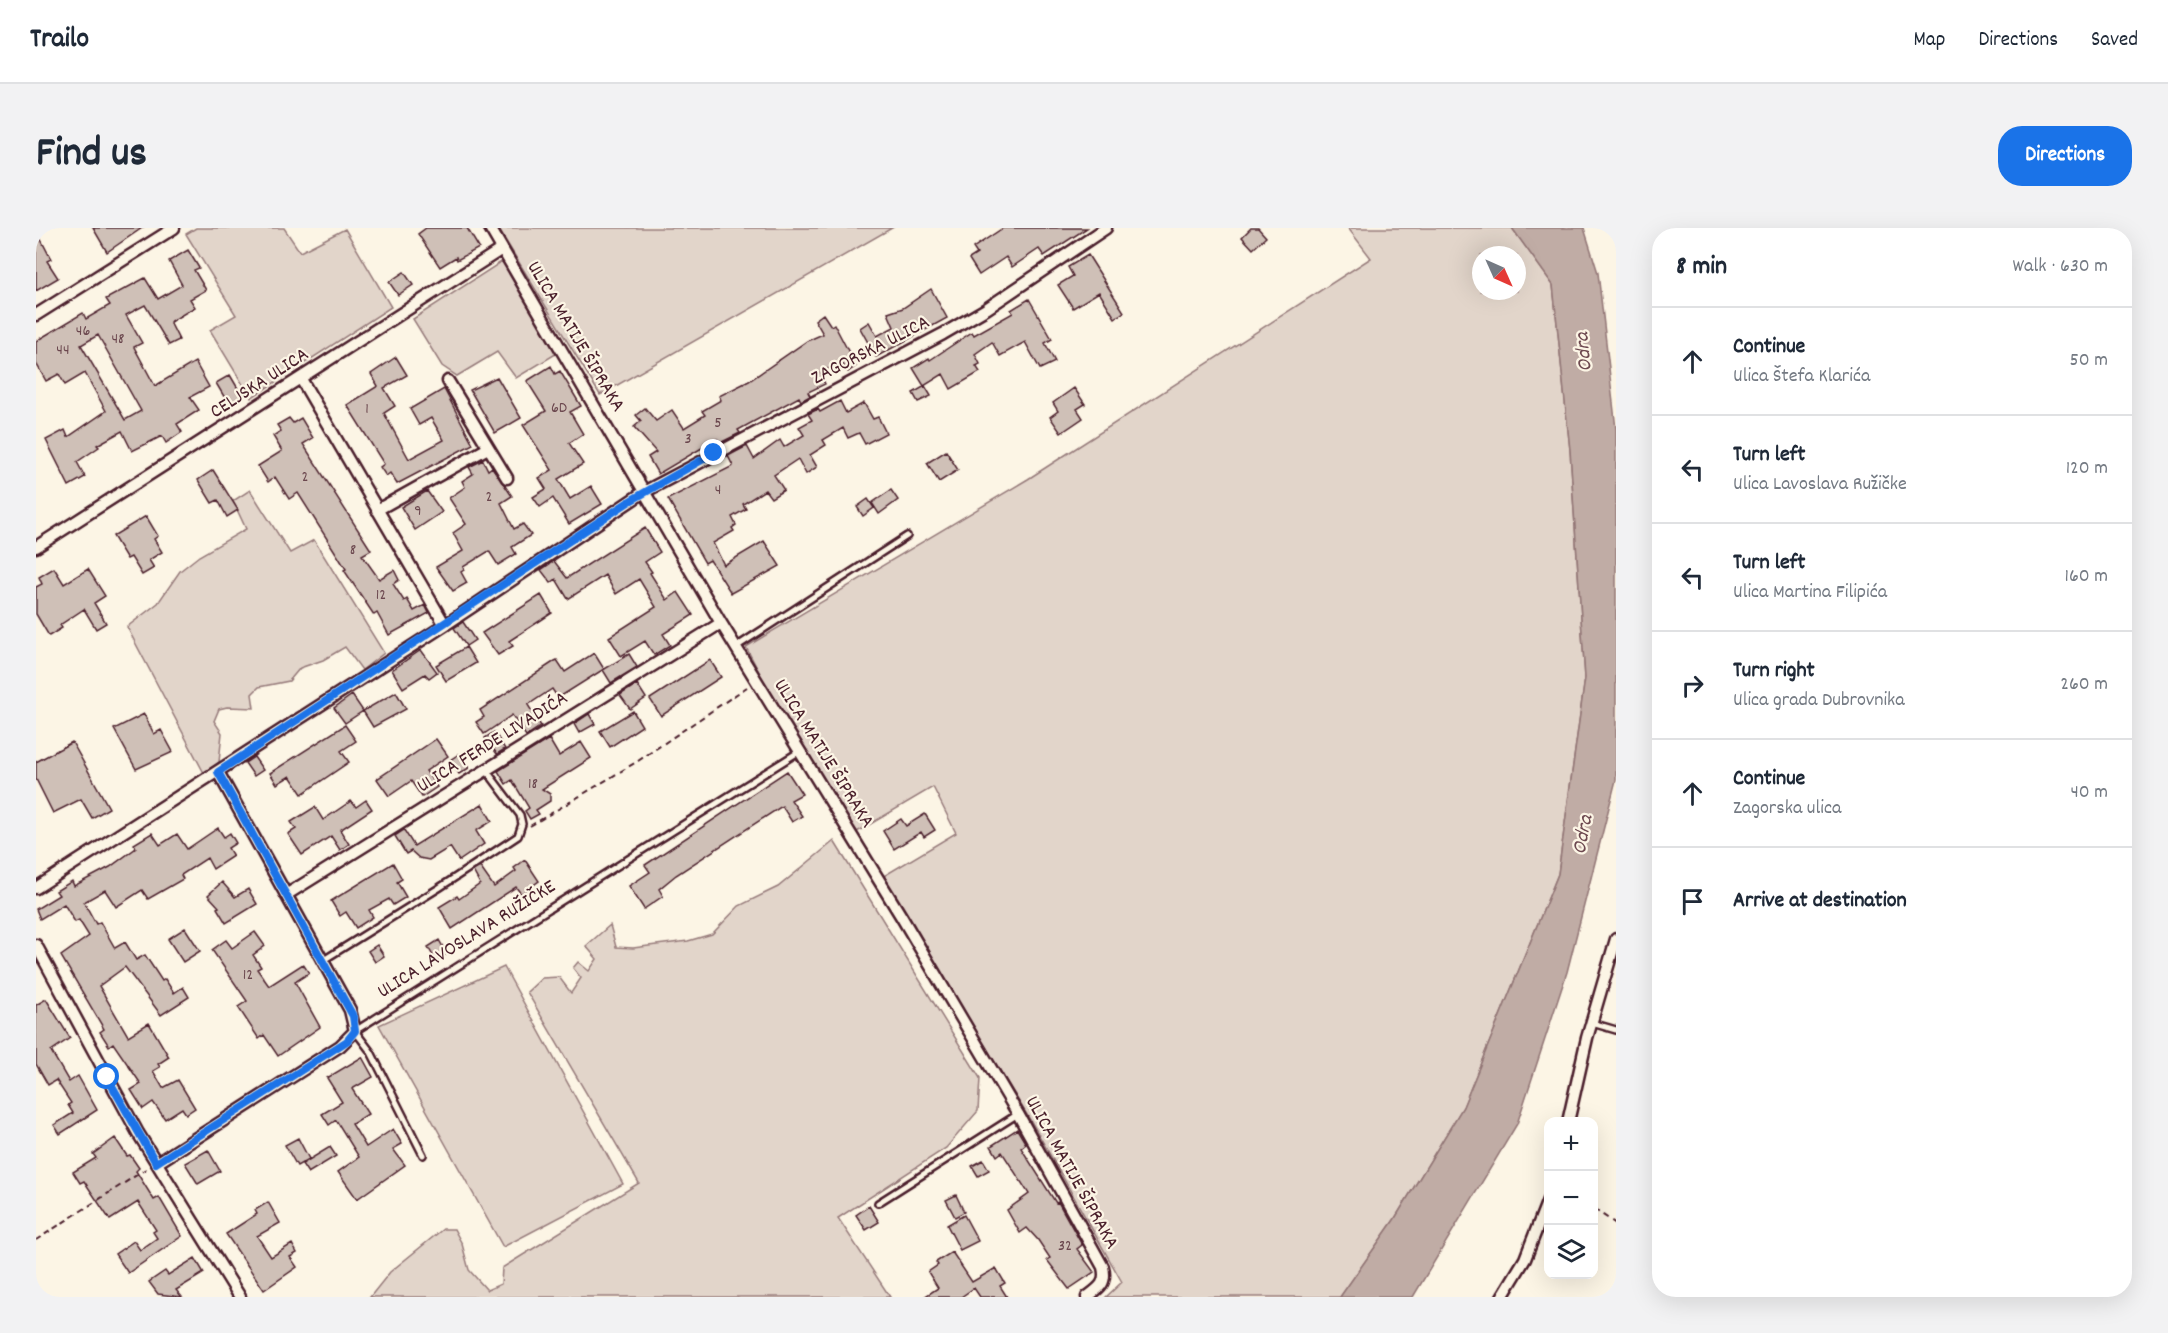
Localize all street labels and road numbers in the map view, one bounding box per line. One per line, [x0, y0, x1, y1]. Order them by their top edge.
street label: ULICA MATIJE ŠIPRAKA [519, 256, 631, 418]
street label: ZAGORSKA ULICA [807, 309, 935, 393]
street label: CELJSKA ULICA [205, 342, 315, 426]
street label: ULICA MATIJE ŠIPRAKA [766, 674, 880, 834]
street label: ULICA FERDE LIVADIĆA [412, 685, 574, 801]
street label: ULICA LAVOSLAVA RUŽIČKE [372, 874, 562, 1006]
street label: ULICA MATIJE ŠIPRAKA [1017, 1091, 1125, 1255]

